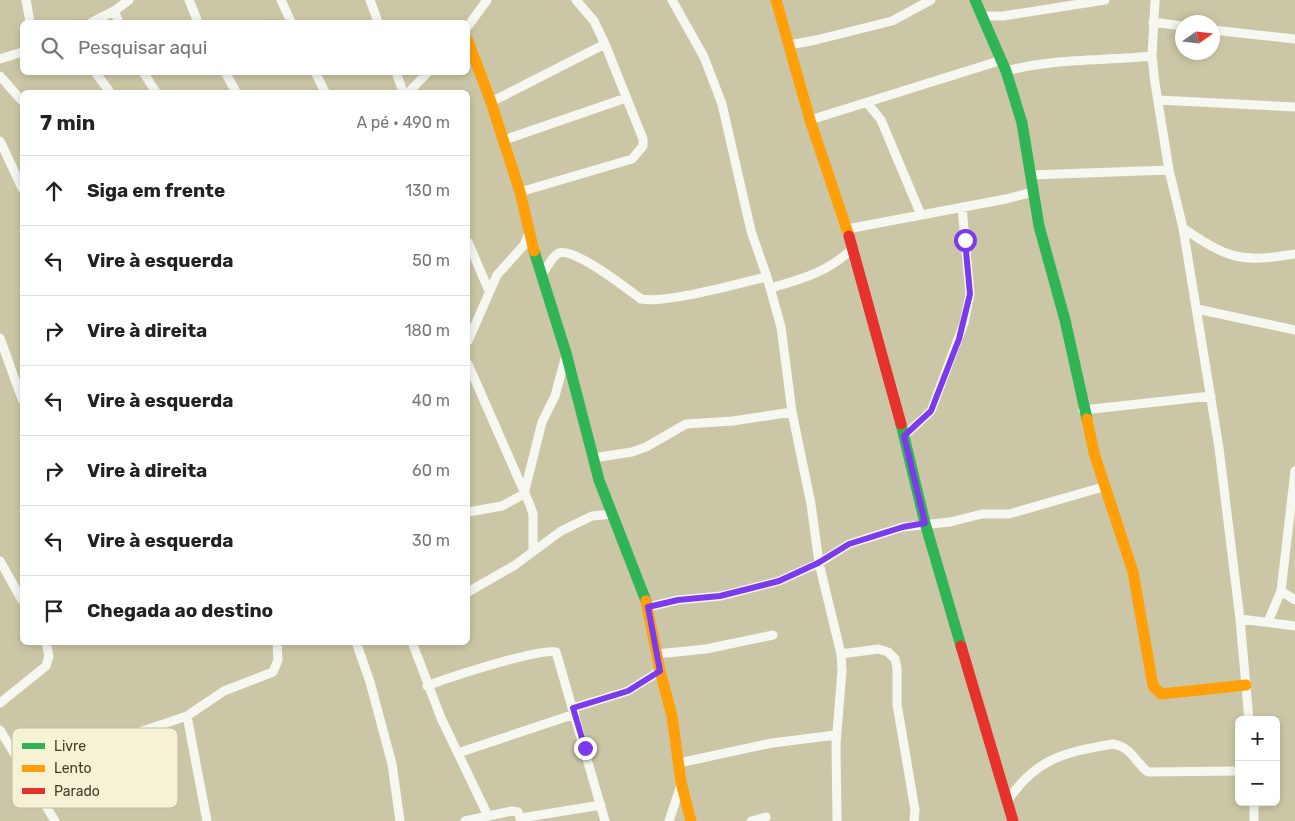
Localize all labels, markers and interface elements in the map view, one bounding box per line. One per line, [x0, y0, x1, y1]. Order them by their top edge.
north arrow [1175, 15, 1220, 60]
search box [20, 20, 470, 75]
icon: search [38, 34, 66, 62]
text: Pesquisar aqui [78, 36, 207, 59]
text: 7 min [40, 110, 95, 135]
text: A pé · 490 m [357, 113, 450, 132]
icon: ahead [40, 177, 68, 205]
text: Siga em frente [87, 179, 225, 202]
text: 130 m [405, 181, 450, 200]
route start [954, 229, 977, 252]
icon: left [40, 247, 68, 275]
text: Vire à esquerda [87, 249, 234, 272]
text: 50 m [412, 251, 450, 270]
icon: right [40, 317, 68, 345]
text: Vire à direita [87, 319, 207, 342]
text: 180 m [405, 321, 450, 340]
icon: left [40, 387, 68, 415]
text: Vire à esquerda [87, 389, 234, 412]
text: 40 m [412, 391, 450, 410]
icon: right [40, 457, 68, 485]
text: Vire à direita [87, 459, 207, 482]
text: 60 m [412, 461, 450, 480]
icon: left [40, 527, 68, 555]
text: Vire à esquerda [87, 529, 234, 552]
text: 30 m [412, 531, 450, 550]
icon: arrive [40, 597, 68, 625]
text: Chegada ao destino [87, 599, 273, 622]
map controls [1235, 716, 1280, 806]
button: + [1235, 716, 1280, 761]
legend [12, 728, 178, 808]
route end [574, 737, 597, 760]
text: Livre [54, 738, 86, 755]
text: Lento [54, 760, 91, 777]
button: − [1235, 761, 1280, 806]
text: Parado [54, 783, 100, 800]

